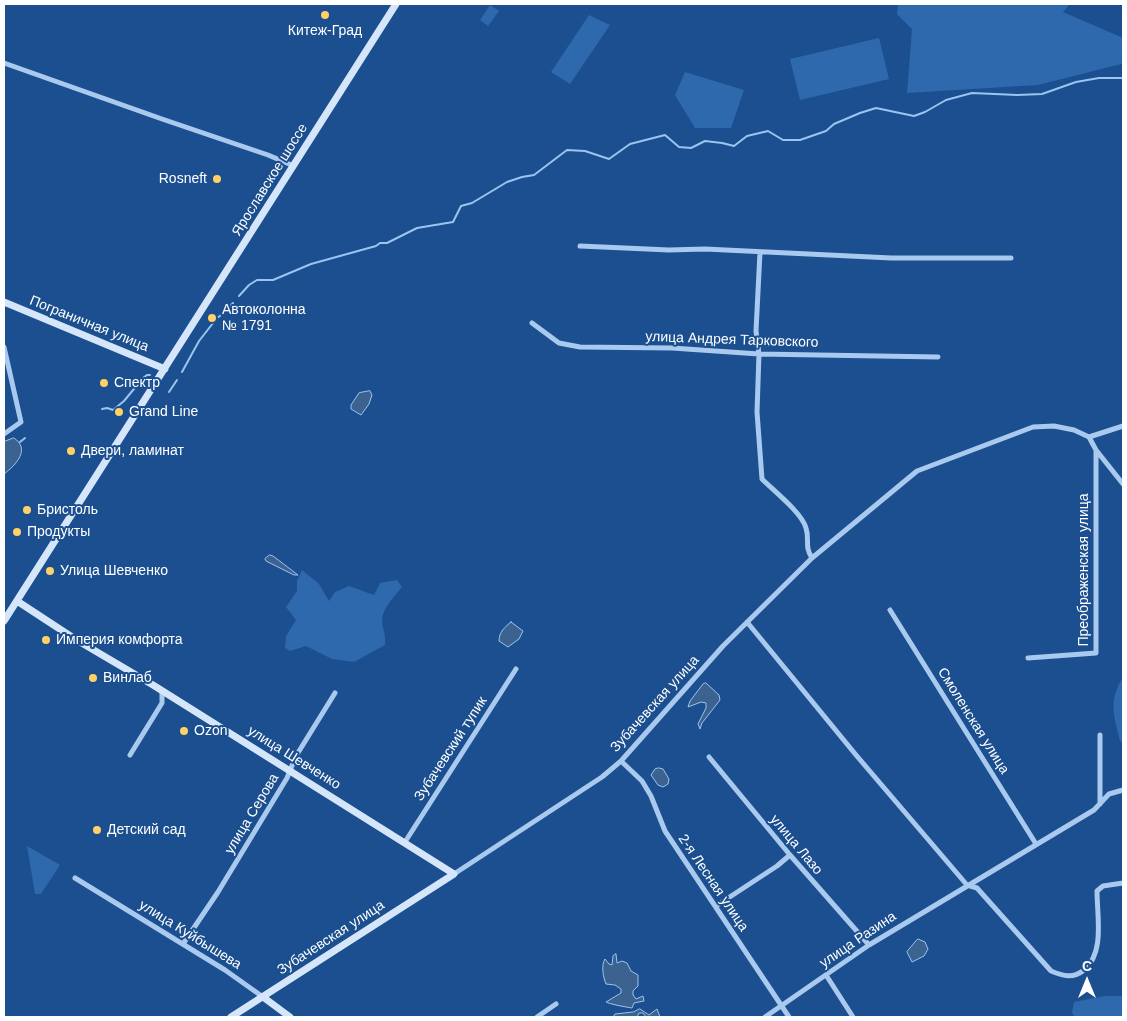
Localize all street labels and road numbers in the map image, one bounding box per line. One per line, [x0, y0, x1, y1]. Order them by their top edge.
street label: Ярославское шоссе [229, 121, 311, 239]
street label: Пограничная улица [27, 292, 151, 356]
street label: улица Андрея Тарковского [645, 329, 819, 351]
street label: Преображенская улица [1076, 493, 1092, 647]
street label: Зубачевская улица [607, 652, 703, 756]
street label: Смоленская улица [934, 665, 1012, 777]
street label: Зубачевский тупик [411, 694, 491, 804]
street label: улица Шевченко [244, 723, 344, 793]
street label: улица Серова [221, 771, 283, 857]
street label: улица Лазо [766, 812, 826, 878]
street label: 2-я Лесная улица [674, 831, 752, 935]
street label: улица Куйбышева [136, 897, 244, 973]
street label: Зубачевская улица [274, 897, 388, 979]
street label: улица Разина [817, 908, 899, 972]

